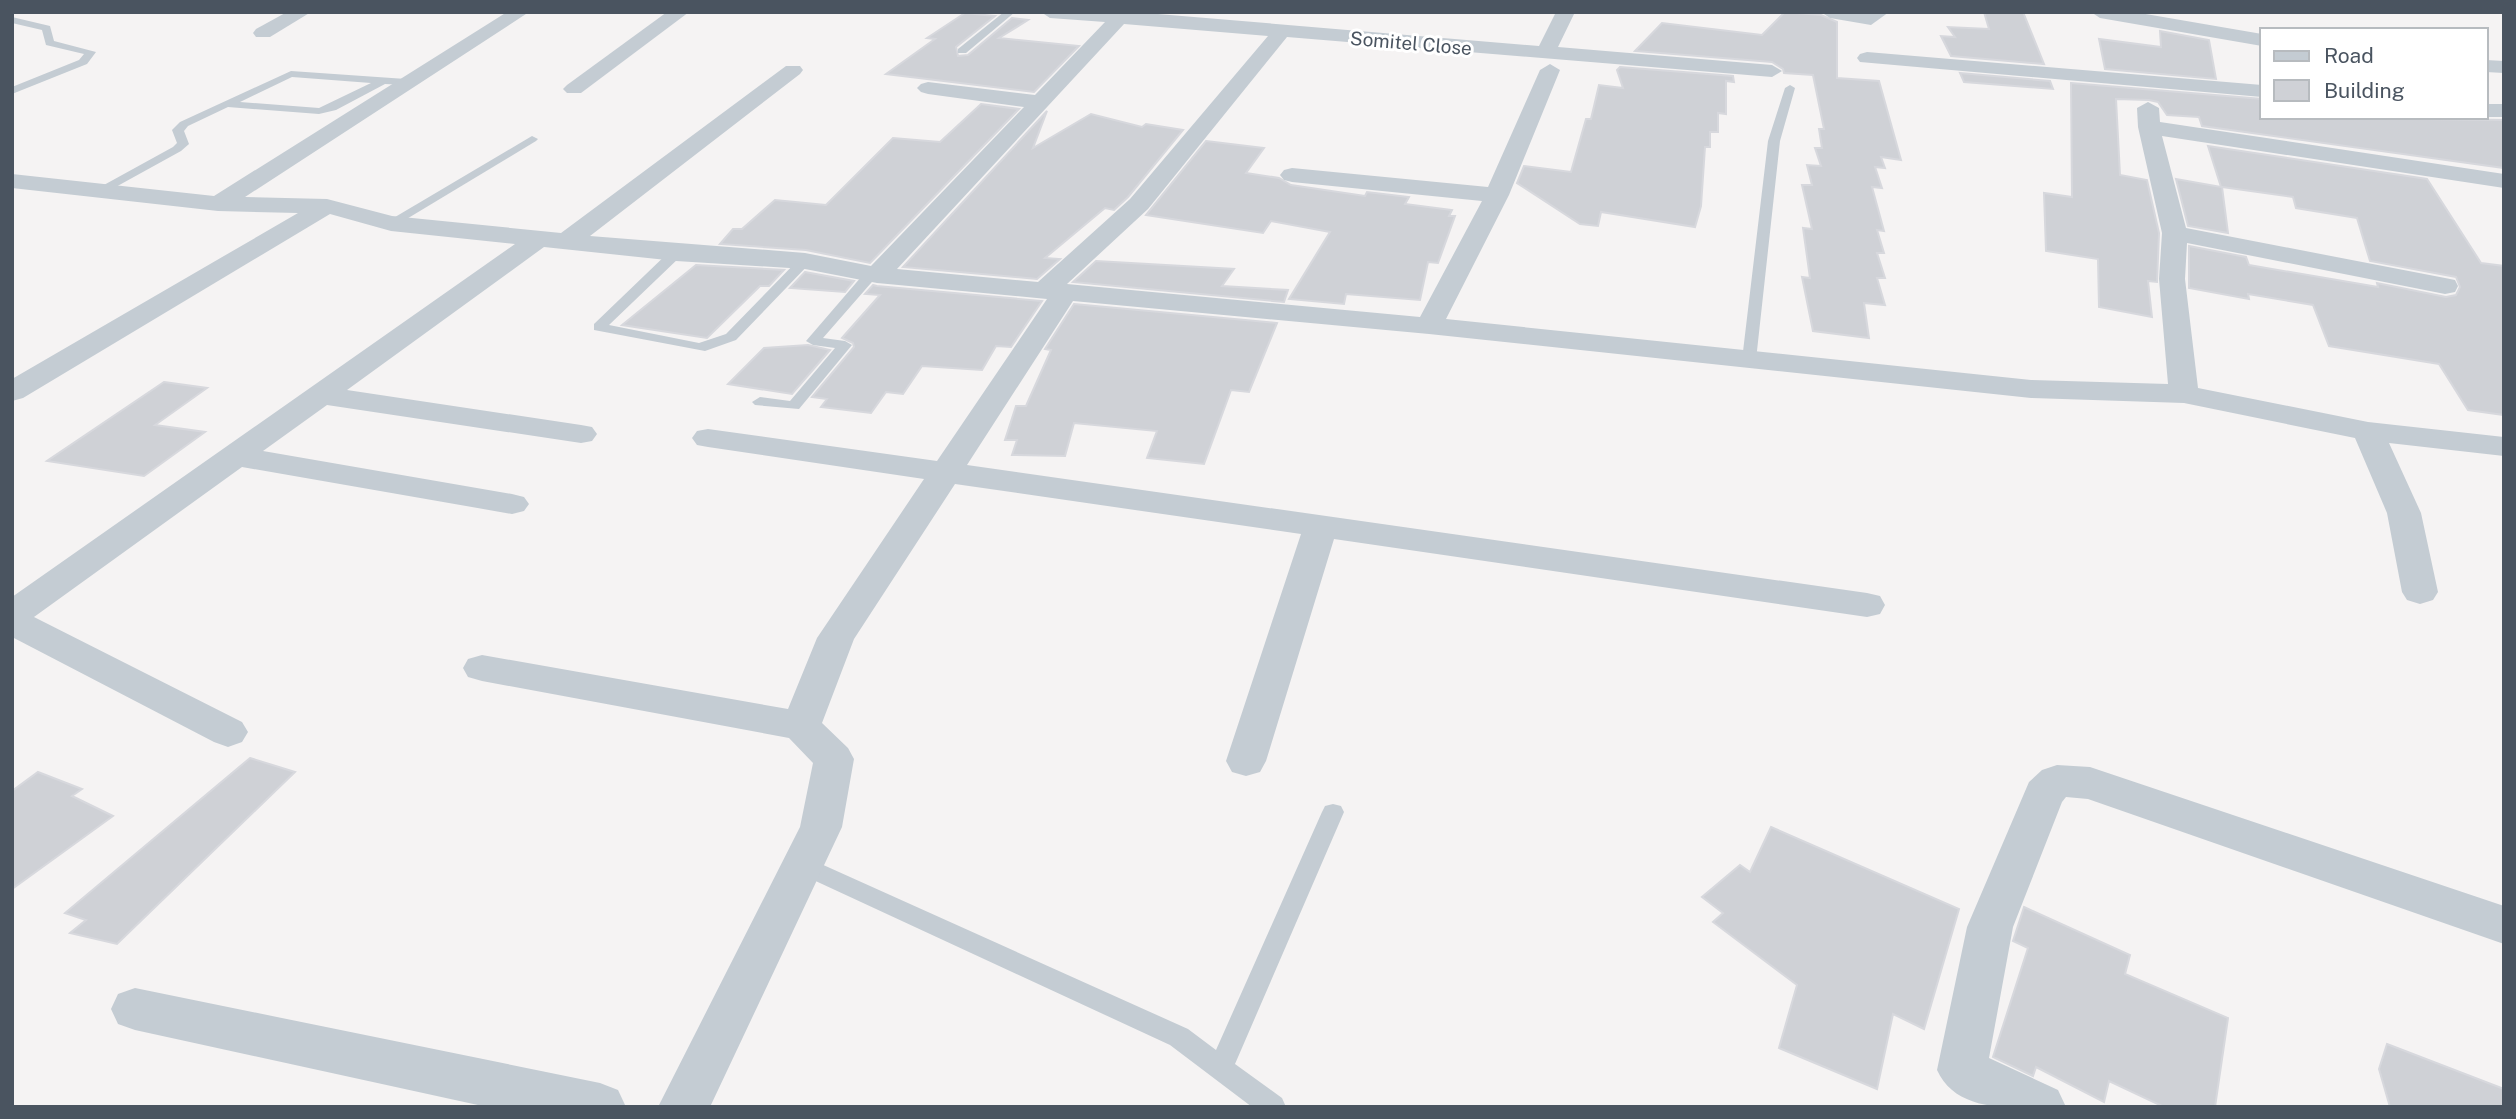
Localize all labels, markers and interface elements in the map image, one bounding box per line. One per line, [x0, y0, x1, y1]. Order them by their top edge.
street label: Somitel Close [1349, 27, 1473, 59]
legend [2260, 28, 2488, 119]
text: Road [2324, 43, 2374, 68]
text: Building [2324, 78, 2405, 103]

